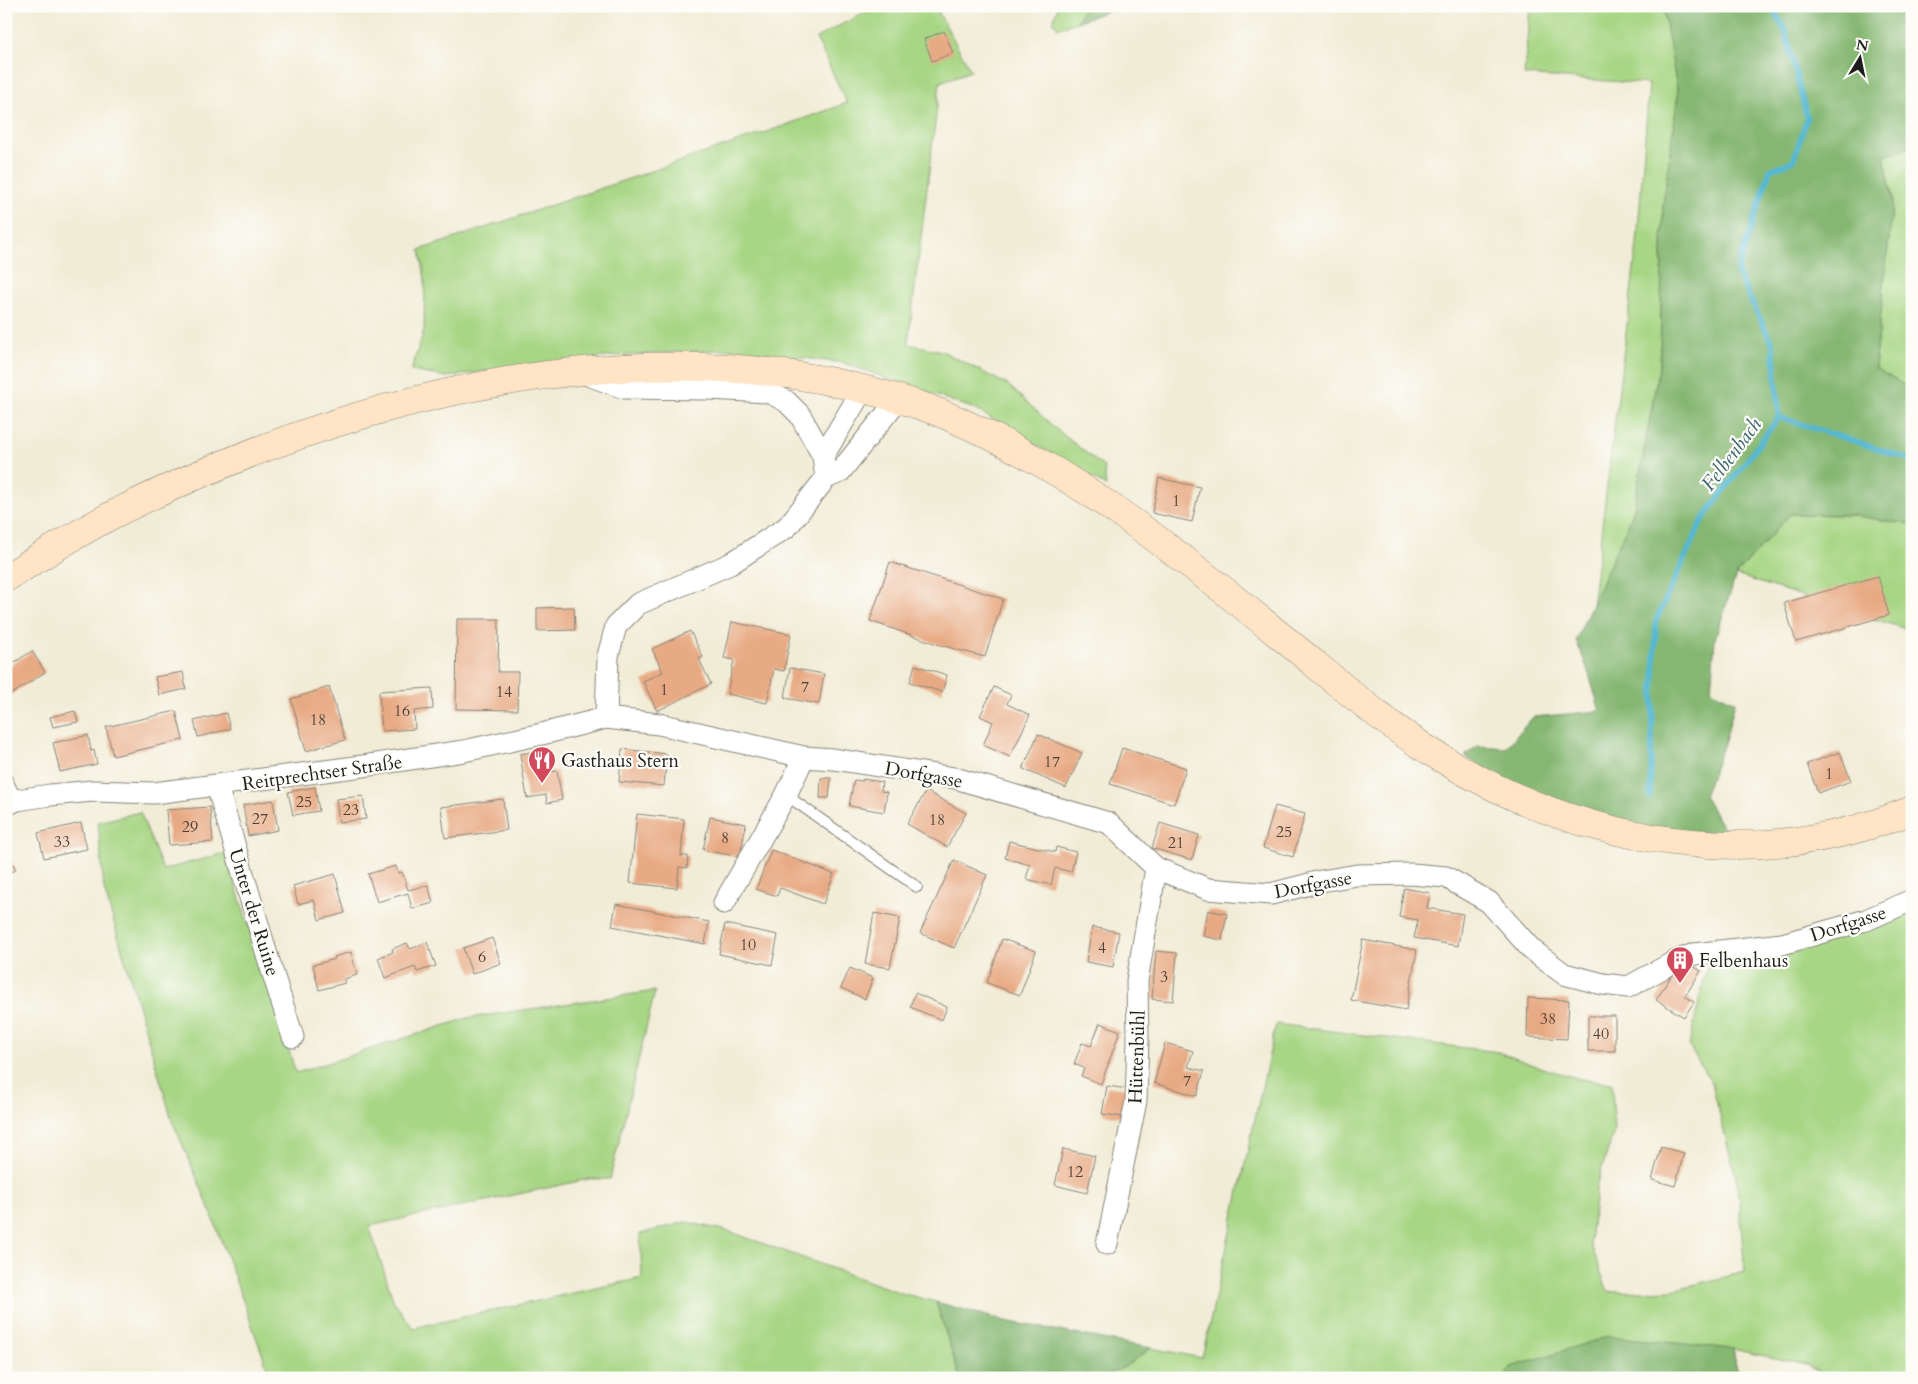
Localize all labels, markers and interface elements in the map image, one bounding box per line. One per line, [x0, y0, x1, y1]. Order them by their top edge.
north arrow [1836, 32, 1886, 82]
text: N [1855, 35, 1870, 56]
water label: Felbenbach [1695, 412, 1768, 496]
house number: 1 [1172, 490, 1180, 512]
house number: 7 [801, 676, 809, 698]
house number: 1 [660, 679, 668, 701]
house number: 14 [496, 681, 512, 703]
house number: 16 [394, 700, 410, 722]
house number: 18 [310, 709, 326, 731]
restaurant icon: Gasthaus Stern [527, 745, 557, 784]
place label: Gasthaus Stern [561, 748, 679, 774]
street label: Reitprechtser Straße [240, 749, 404, 797]
house number: 17 [1044, 751, 1060, 773]
street label: Dorfgasse [883, 755, 965, 795]
house number: 1 [1825, 763, 1833, 785]
house number: 25 [296, 791, 312, 813]
house number: 23 [343, 799, 359, 821]
house number: 27 [252, 808, 268, 830]
house number: 18 [929, 809, 945, 831]
house number: 29 [182, 816, 198, 838]
house number: 25 [1276, 821, 1292, 843]
house number: 8 [721, 827, 729, 849]
house number: 33 [54, 831, 70, 853]
house number: 21 [1168, 832, 1184, 854]
street label: Unter der Ruine [222, 845, 286, 979]
street label: Dorfgasse [1272, 865, 1354, 905]
street label: Dorfgasse [1807, 899, 1890, 948]
house number: 10 [740, 934, 756, 956]
house number: 4 [1098, 937, 1106, 959]
building icon: Felbenhaus [1665, 945, 1695, 984]
house number: 6 [478, 946, 486, 968]
place label: Felbenhaus [1699, 948, 1788, 974]
house number: 3 [1160, 966, 1168, 988]
house number: 38 [1540, 1008, 1556, 1030]
street label: Hüttenbühl [1122, 1010, 1152, 1104]
house number: 40 [1593, 1023, 1609, 1045]
house number: 7 [1183, 1070, 1191, 1092]
house number: 12 [1067, 1161, 1083, 1183]

